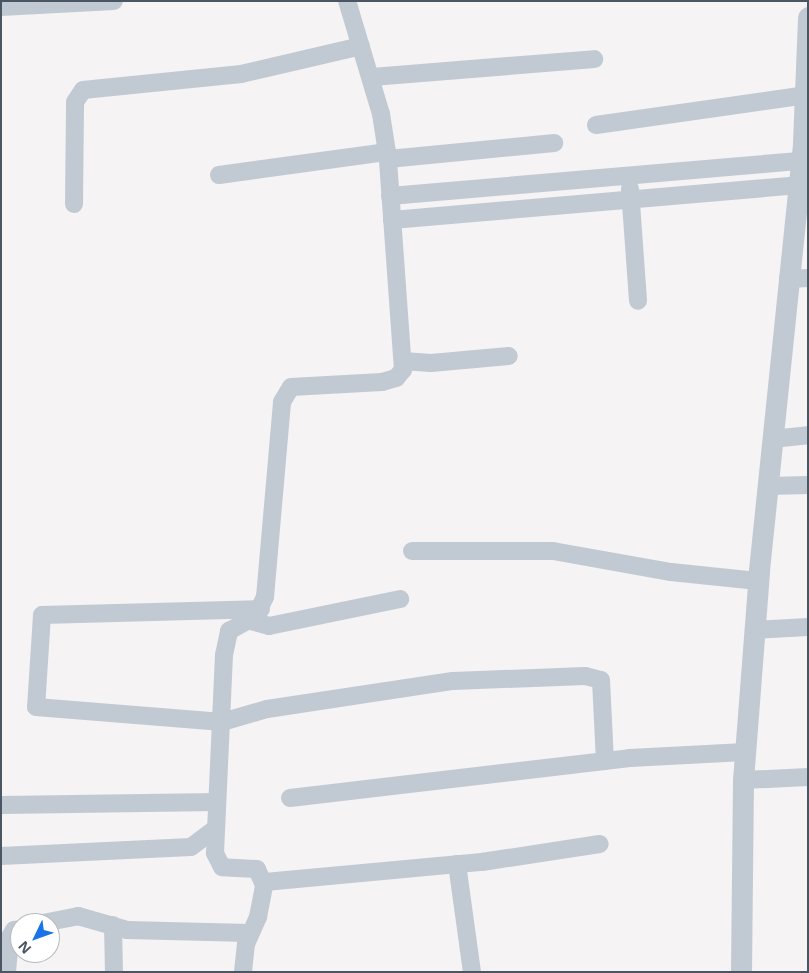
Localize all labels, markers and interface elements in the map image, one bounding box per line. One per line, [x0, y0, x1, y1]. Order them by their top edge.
north arrow [10, 913, 60, 963]
text: N [13, 937, 35, 958]

